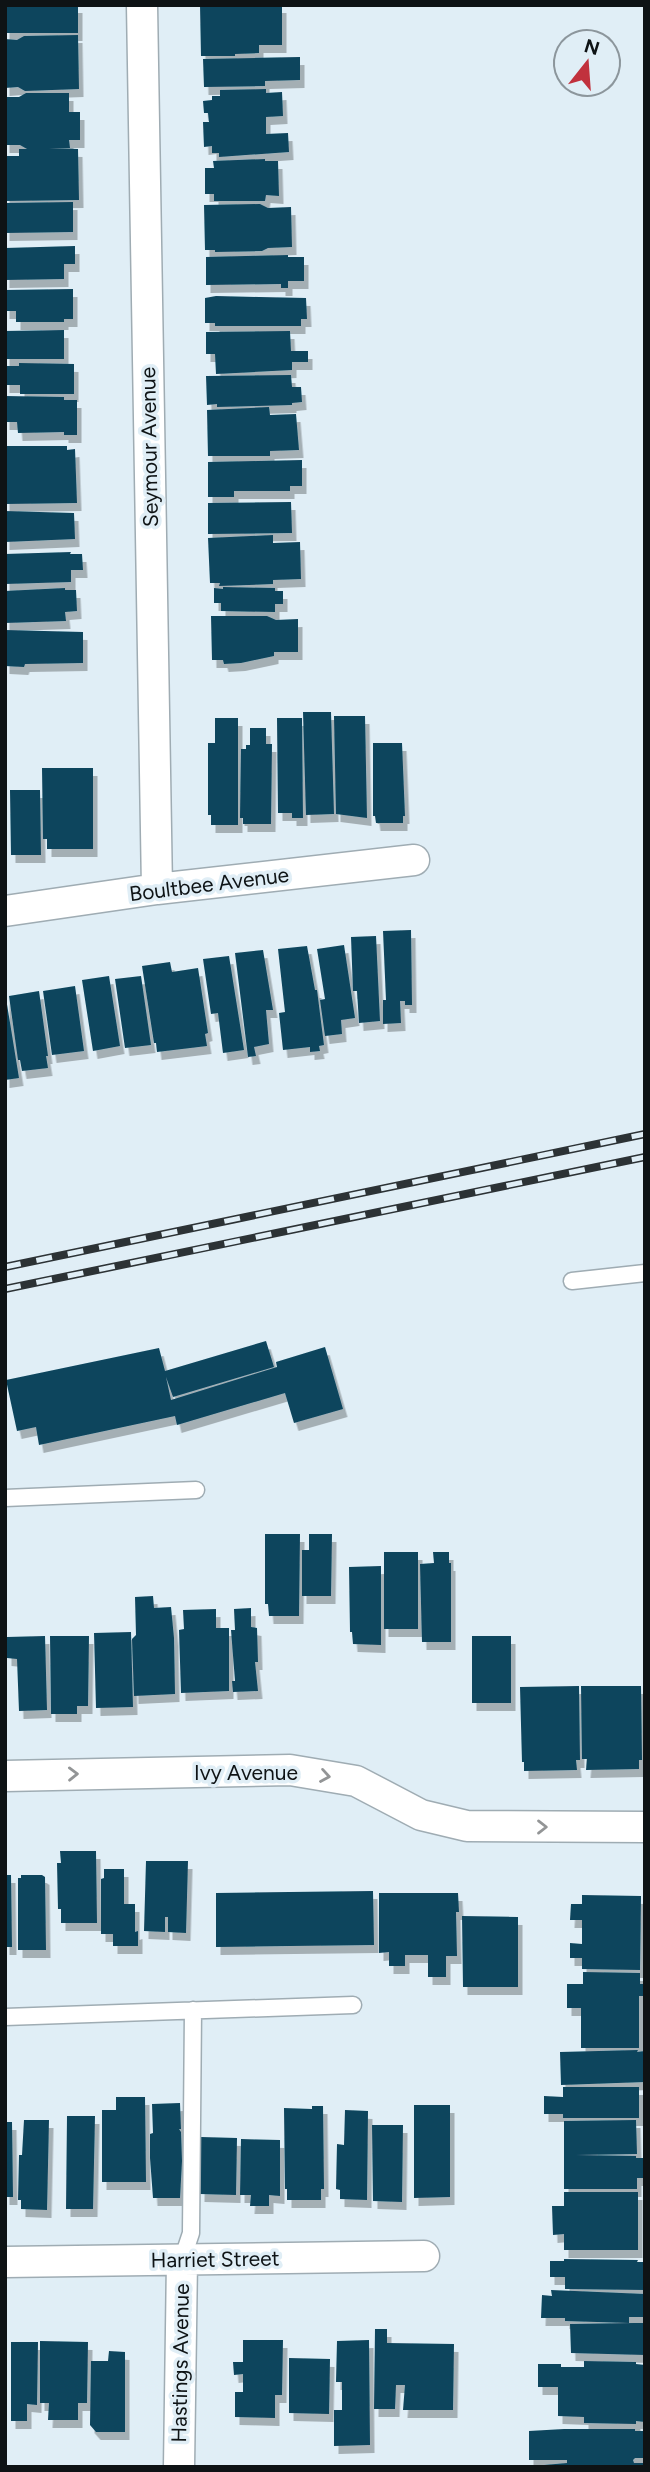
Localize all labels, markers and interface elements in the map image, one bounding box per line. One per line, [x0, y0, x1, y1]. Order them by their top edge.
north arrow [552, 28, 622, 98]
text: N [581, 34, 602, 60]
street label: Seymour Avenue [135, 367, 163, 527]
street label: Boultbee Avenue [128, 862, 290, 906]
street label: Ivy Avenue [194, 1760, 298, 1785]
one-way arrow [68, 1767, 79, 1782]
one-way arrow [319, 1768, 331, 1783]
one-way arrow [538, 1819, 548, 1835]
street label: Harriet Street [150, 2245, 280, 2273]
street label: Hastings Avenue [166, 2283, 194, 2443]

